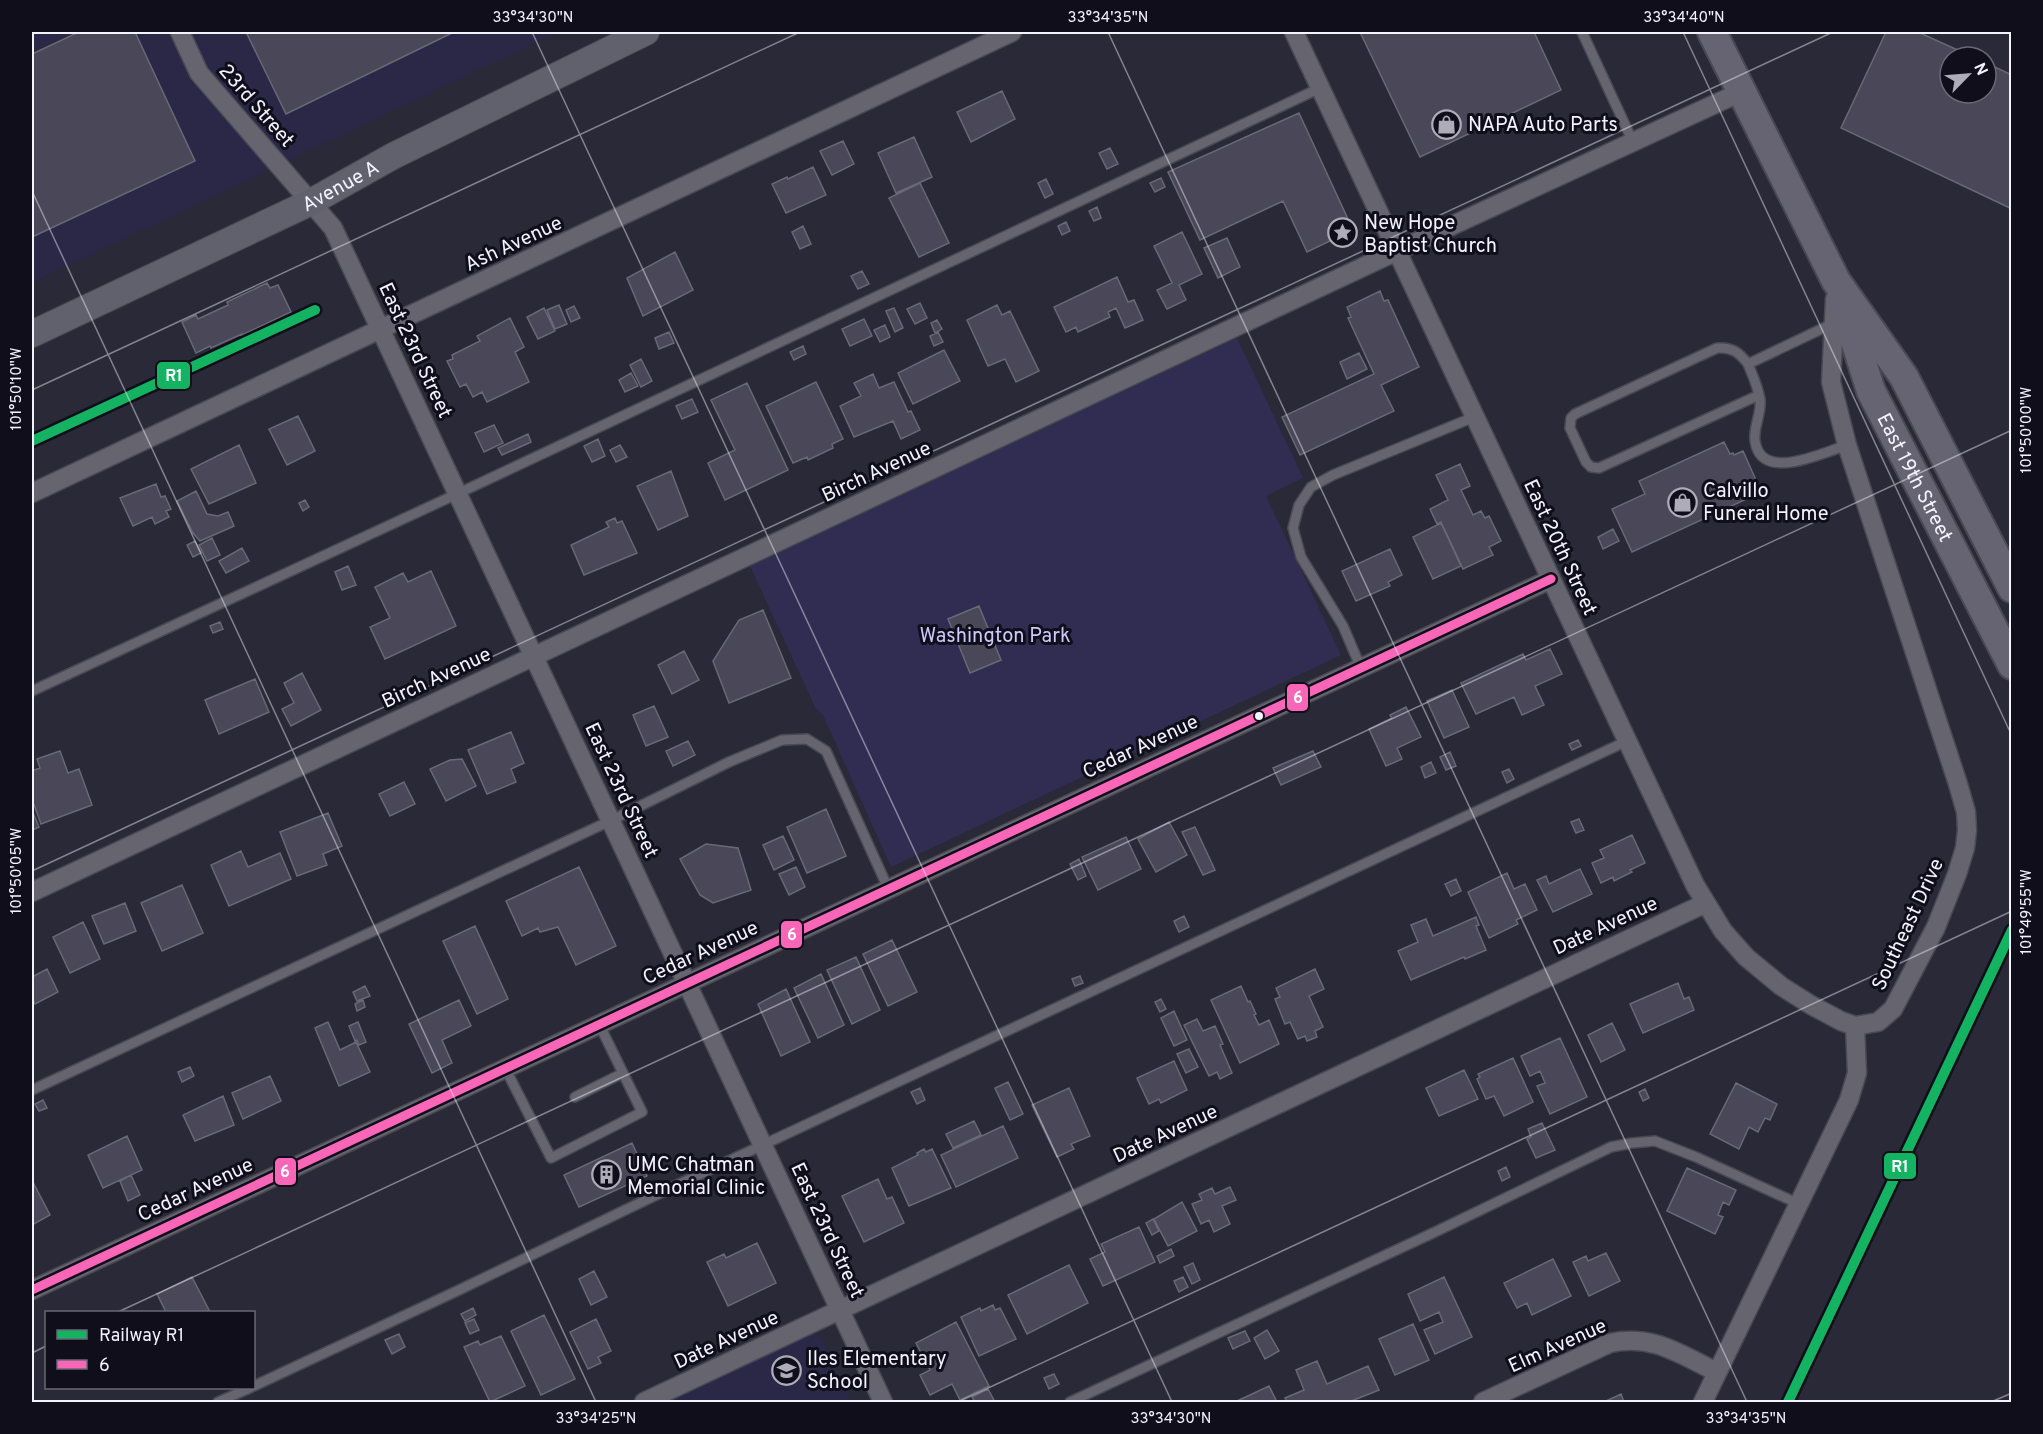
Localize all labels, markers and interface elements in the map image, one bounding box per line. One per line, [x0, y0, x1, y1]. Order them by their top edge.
text: 33°34'30"N [493, 9, 573, 28]
text: 33°34'35"N [1068, 9, 1148, 28]
text: 33°34'40"N [1643, 9, 1725, 28]
north arrow [1938, 45, 1998, 105]
street label: 23rd Street [212, 59, 299, 154]
text: N [1968, 60, 1991, 79]
shop icon: NAPA Auto Parts [1431, 108, 1463, 140]
place label: NAPA Auto Parts [1468, 113, 1618, 139]
street label: Avenue A [298, 155, 384, 219]
street label: Ash Avenue [461, 211, 567, 279]
place label: New Hope Baptist Church [1364, 211, 1497, 260]
place icon: New Hope Baptist Church [1327, 217, 1359, 249]
street label: East 23rd Street [371, 279, 457, 423]
text: 101°50'10"W [8, 348, 27, 430]
line badge: R1 [156, 361, 191, 390]
text: R1 [165, 367, 183, 387]
text: 101°50'00"W [2018, 387, 2037, 473]
street label: East 19th Street [1870, 409, 1958, 547]
street label: Birch Avenue [818, 436, 936, 509]
street label: East 20th Street [1516, 476, 1602, 620]
place label: Calvillo Funeral Home [1703, 479, 1828, 528]
shop icon: Calvillo Funeral Home [1666, 486, 1698, 518]
park label: Washington Park [919, 624, 1071, 650]
street label: Birch Avenue [378, 642, 496, 715]
line badge: 6 [1286, 683, 1309, 712]
text: 6 [1293, 689, 1303, 709]
street label: Cedar Avenue [1079, 710, 1203, 786]
unlabelled marker [1253, 710, 1265, 722]
street label: East 23rd Street [577, 719, 663, 863]
text: 101°50'05"W [8, 828, 27, 914]
street label: Southeast Drive [1867, 855, 1951, 995]
text: 101°49'55"W [2018, 869, 2037, 955]
street label: Date Avenue [1549, 891, 1662, 962]
street label: Cedar Avenue [639, 916, 763, 992]
line badge: 6 [780, 920, 803, 949]
text: 6 [787, 926, 797, 946]
street label: Date Avenue [1109, 1099, 1222, 1170]
line badge: R1 [1883, 1152, 1917, 1180]
street label: Cedar Avenue [134, 1153, 258, 1229]
place label: UMC Chatman Memorial Clinic [627, 1153, 765, 1202]
line badge: 6 [274, 1157, 297, 1186]
text: R1 [1891, 1158, 1909, 1178]
building icon: UMC Chatman Memorial Clinic [590, 1159, 622, 1191]
street label: East 23rd Street [783, 1159, 869, 1303]
text: 6 [280, 1163, 290, 1183]
street label: Date Avenue [670, 1305, 783, 1376]
legend [45, 1311, 255, 1389]
street label: Elm Avenue [1505, 1314, 1611, 1380]
text: Railway R1 [99, 1325, 184, 1348]
place label: Iles Elementary School [807, 1347, 947, 1396]
school or university icon: Iles Elementary School [770, 1354, 802, 1386]
text: 6 [99, 1355, 110, 1378]
text: 33°34'25"N [556, 1410, 636, 1429]
text: 33°34'30"N [1131, 1410, 1211, 1429]
text: 33°34'35"N [1706, 1410, 1786, 1429]

